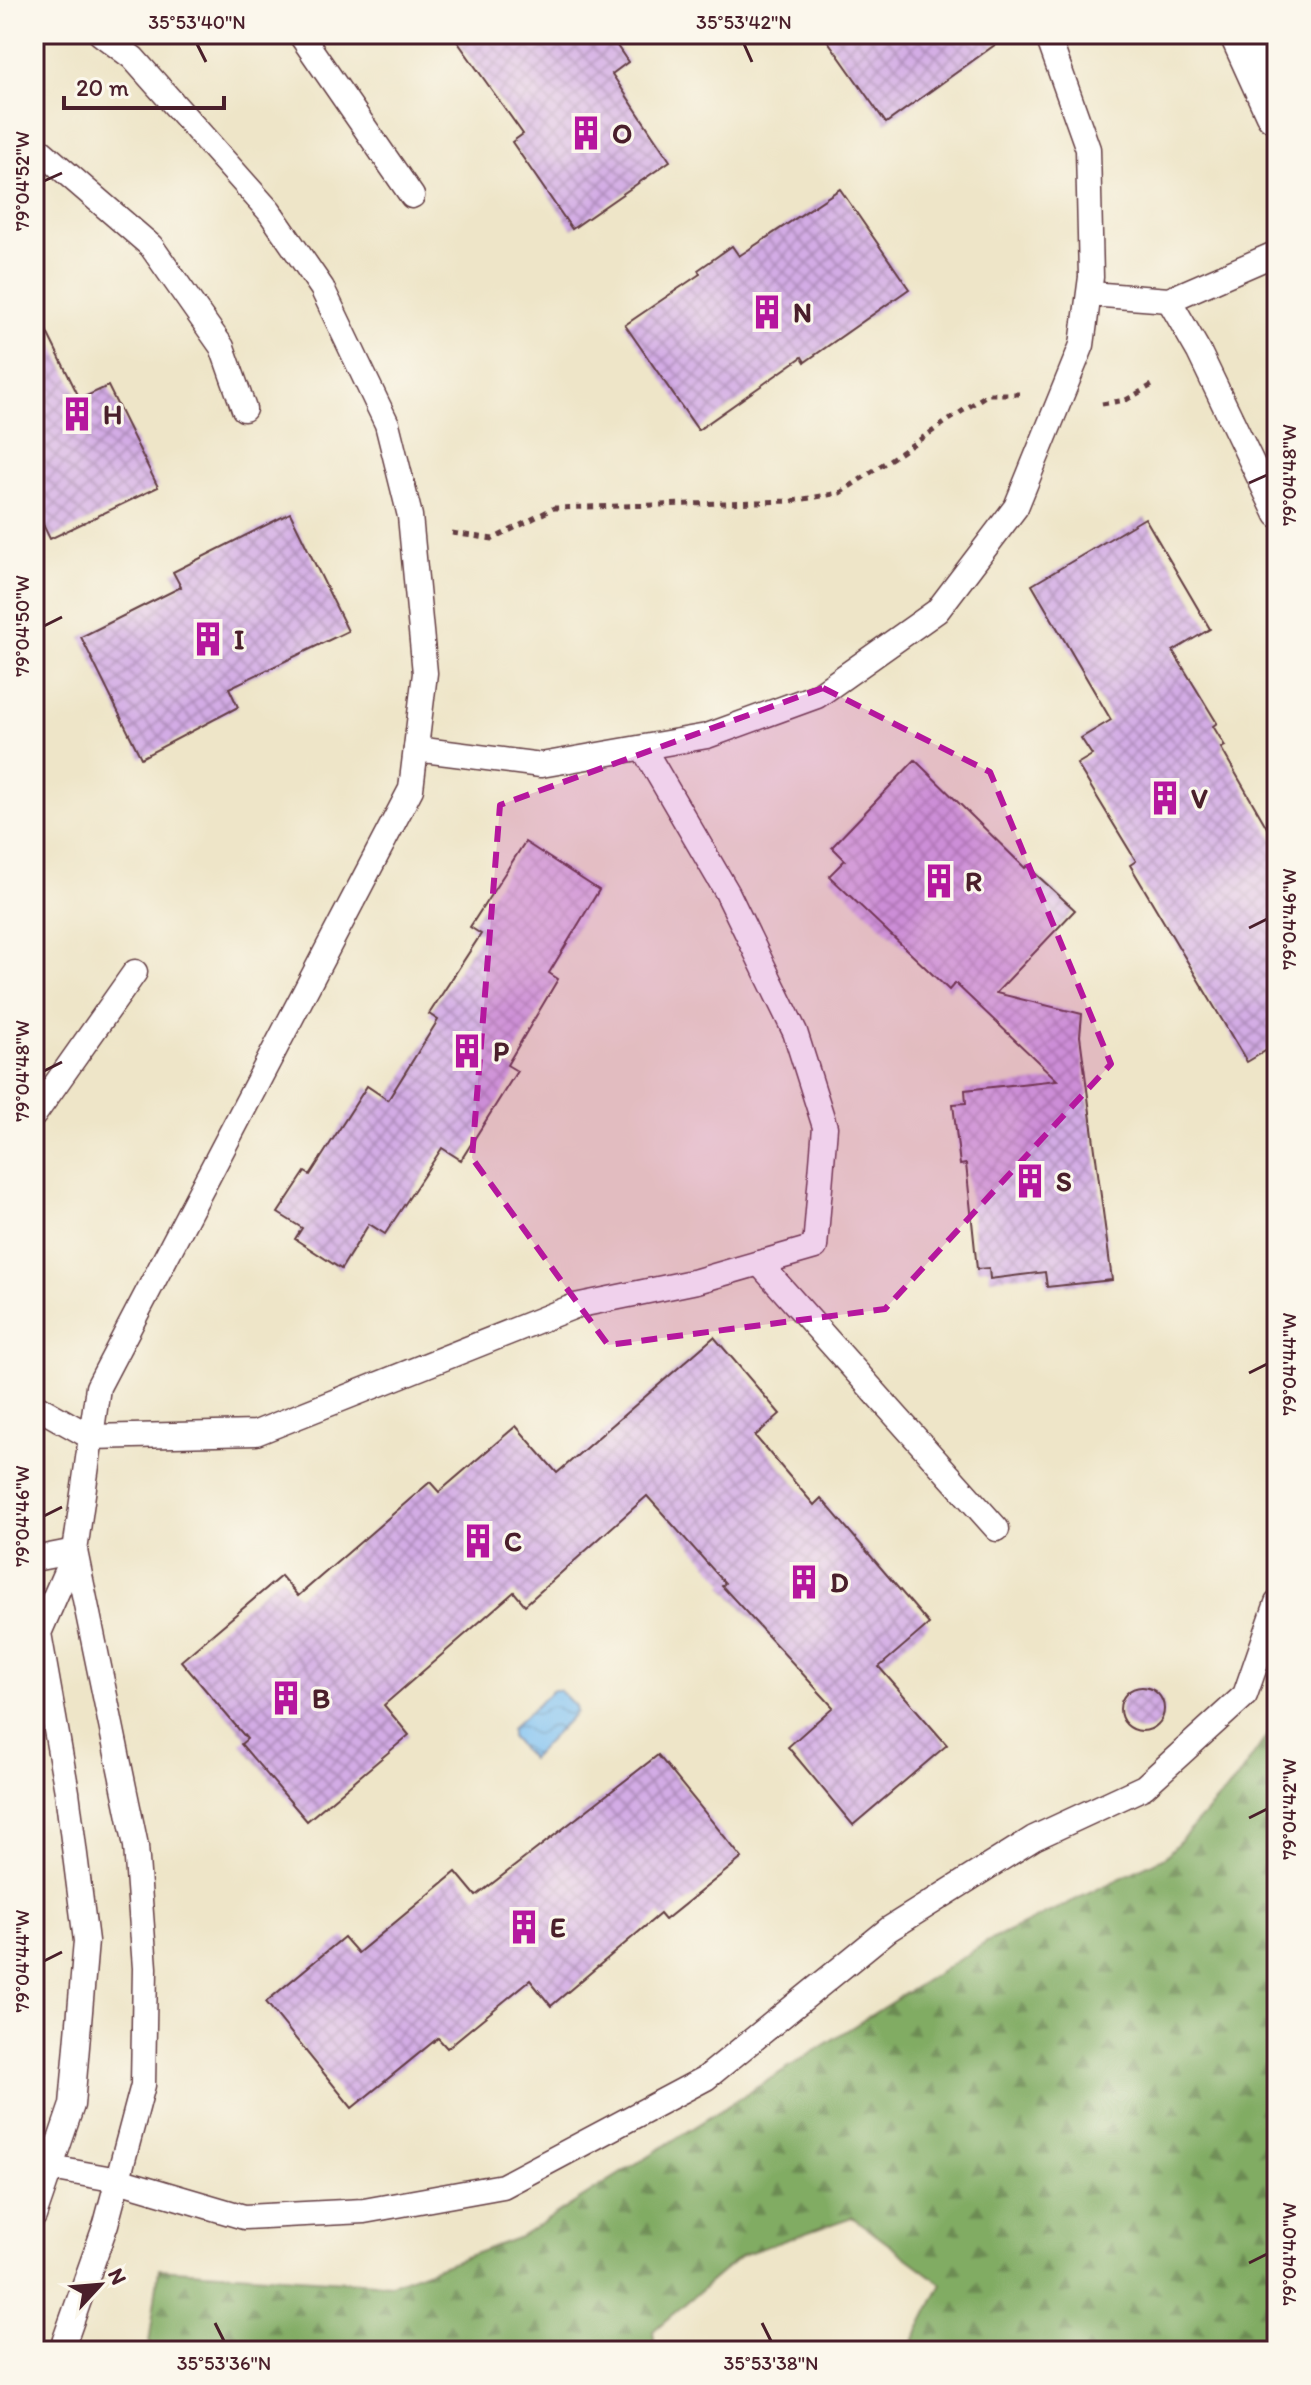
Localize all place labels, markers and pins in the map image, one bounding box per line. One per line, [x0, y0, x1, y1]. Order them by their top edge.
building icon: O [567, 114, 605, 152]
place label: O [612, 116, 632, 150]
building icon: N [748, 293, 786, 331]
place label: N [793, 295, 812, 329]
building icon: H [58, 395, 96, 433]
place label: H [103, 397, 122, 431]
building icon: I [189, 620, 227, 658]
place label: I [234, 622, 244, 656]
building icon: V [1146, 779, 1184, 817]
place label: V [1191, 781, 1208, 815]
building icon: R [920, 862, 958, 900]
place label: R [965, 864, 982, 898]
building icon: P [448, 1032, 486, 1070]
place label: P [493, 1034, 509, 1068]
building icon: S [1011, 1162, 1049, 1200]
place label: S [1056, 1164, 1072, 1198]
building icon: C [459, 1522, 497, 1560]
place label: C [504, 1524, 522, 1558]
building icon: D [785, 1563, 823, 1601]
place label: D [830, 1565, 849, 1599]
building icon: B [267, 1679, 305, 1717]
place label: B [312, 1681, 330, 1715]
building icon: E [505, 1908, 543, 1946]
place label: E [550, 1910, 566, 1944]

